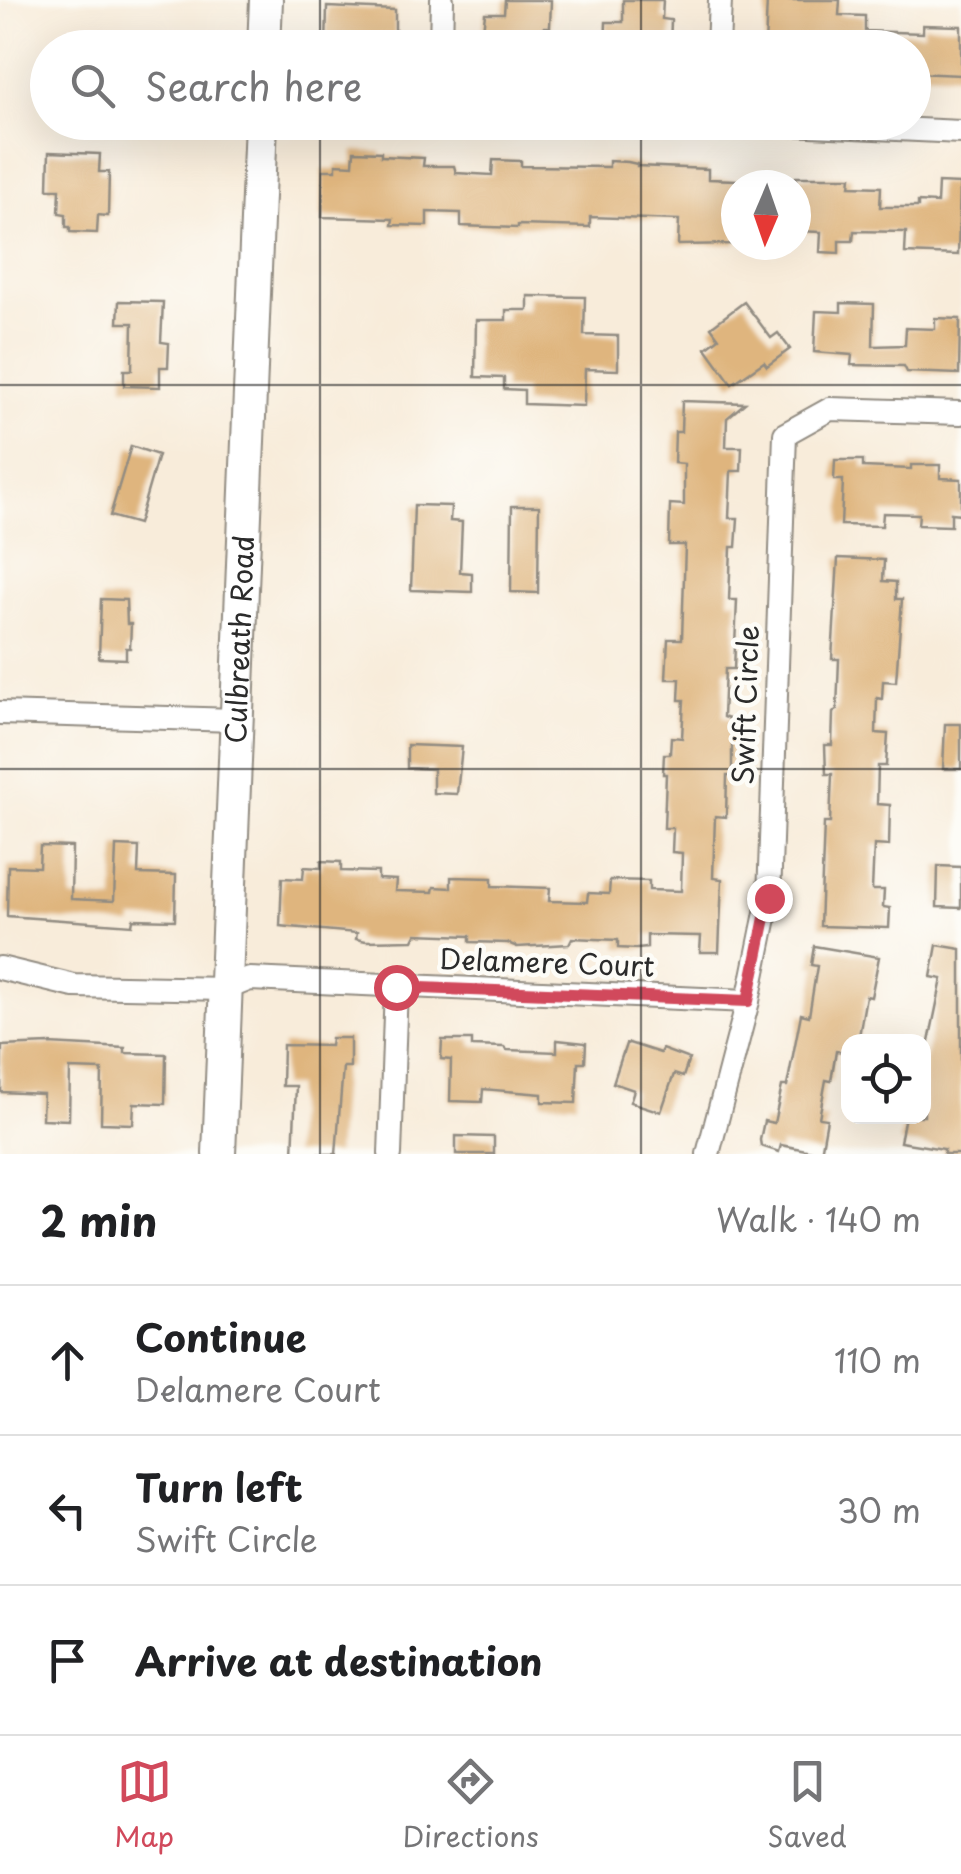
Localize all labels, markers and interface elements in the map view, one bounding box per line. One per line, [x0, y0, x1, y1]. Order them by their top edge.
search box [30, 30, 931, 140]
text: Search here [145, 57, 362, 114]
icon: search [65, 58, 120, 113]
north arrow [721, 170, 811, 260]
street label: Culbreath Road [213, 534, 264, 744]
street label: Swift Circle [720, 624, 769, 786]
route end [747, 876, 793, 922]
street label: Delamere Court [439, 936, 655, 987]
route start [374, 965, 420, 1011]
map controls [841, 1034, 931, 1124]
button: locate [841, 1034, 931, 1124]
text: 2 min [40, 1188, 157, 1251]
text: Walk · 140 m [716, 1195, 921, 1243]
text: Continue [135, 1308, 306, 1365]
icon: ahead [40, 1333, 95, 1388]
text: 110 m [834, 1336, 921, 1384]
text: Delamere Court [135, 1365, 381, 1413]
text: Turn left [135, 1458, 303, 1515]
icon: left [40, 1483, 95, 1538]
text: 30 m [837, 1486, 921, 1534]
text: Swift Circle [135, 1515, 318, 1563]
text: Arrive at destination [135, 1632, 543, 1689]
icon: arrive [40, 1633, 95, 1688]
tab: Map [114, 1754, 174, 1857]
tab: Directions [403, 1754, 539, 1857]
tab: Saved [767, 1754, 847, 1857]

